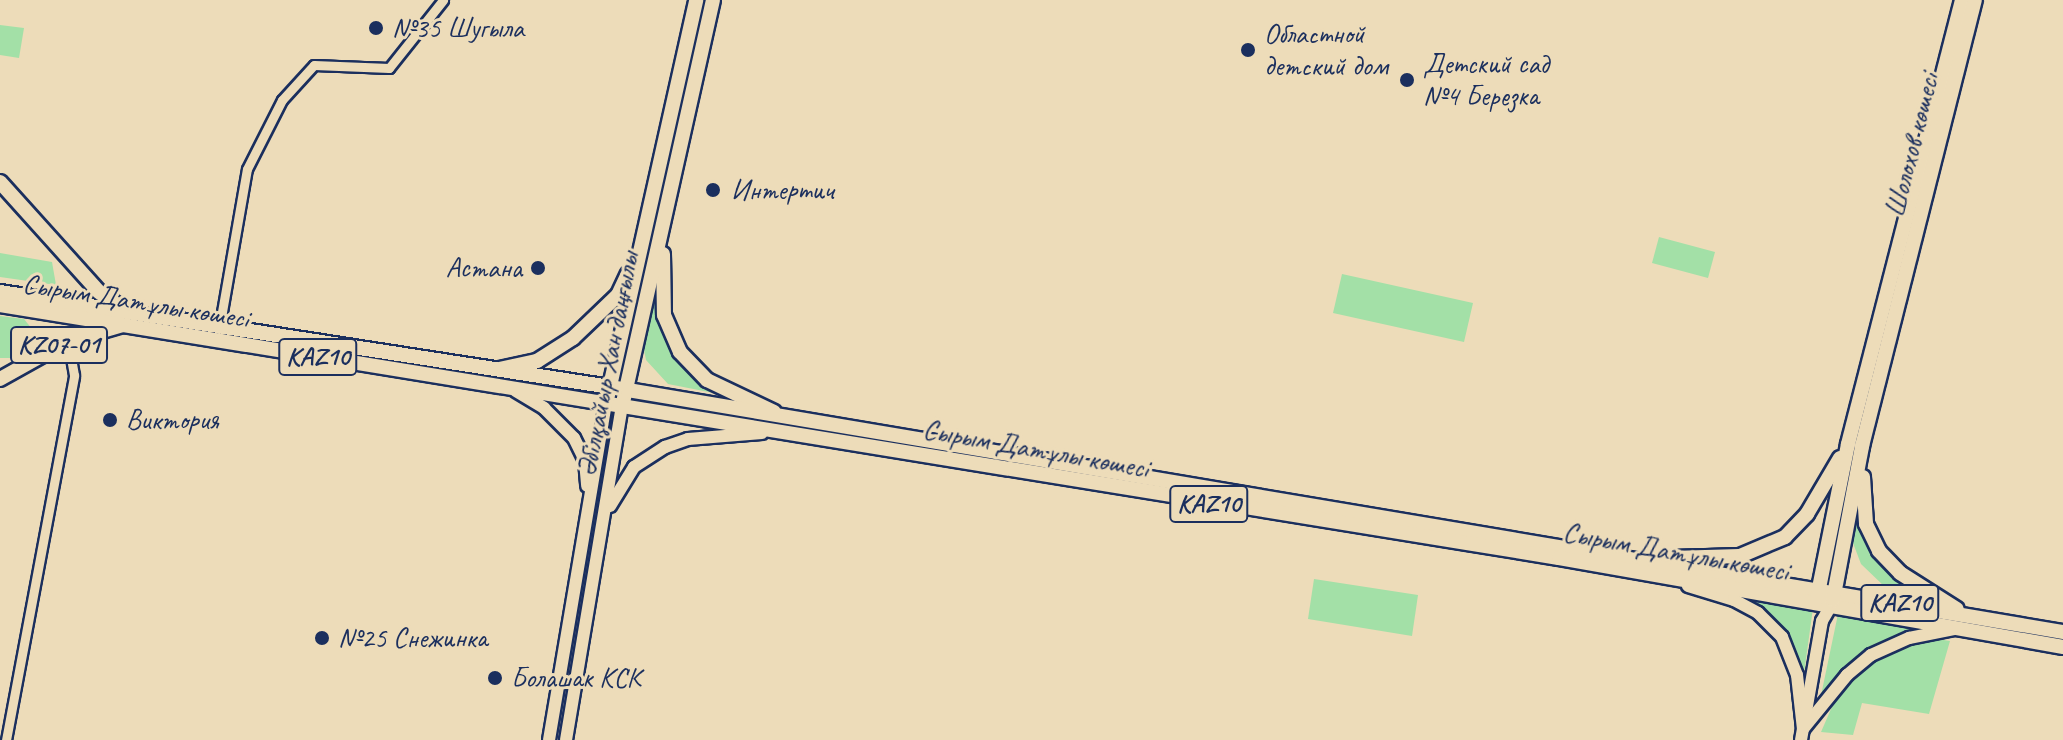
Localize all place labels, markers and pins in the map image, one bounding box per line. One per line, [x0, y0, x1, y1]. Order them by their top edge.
place label: №35 Шугыла [392, 11, 524, 45]
place label: Областной детский дом [1264, 17, 1388, 83]
marker: №35 Шугыла [367, 19, 385, 37]
marker: Областной детский дом [1239, 41, 1257, 59]
place label: Детский сад №4 Березка [1423, 47, 1549, 113]
marker: Детский сад №4 Березка [1398, 71, 1416, 89]
place label: Интертич [731, 173, 834, 207]
marker: Интертич [702, 179, 724, 201]
place label: Астана [446, 251, 522, 285]
marker: Астана [529, 259, 547, 277]
place label: Виктория [126, 403, 219, 437]
marker: Виктория [101, 411, 119, 429]
place label: №25 Снежинка [338, 621, 487, 655]
marker: №25 Снежинка [313, 629, 331, 647]
place label: Болашак КСК [511, 661, 640, 695]
marker: Болашак КСК [486, 669, 504, 687]

